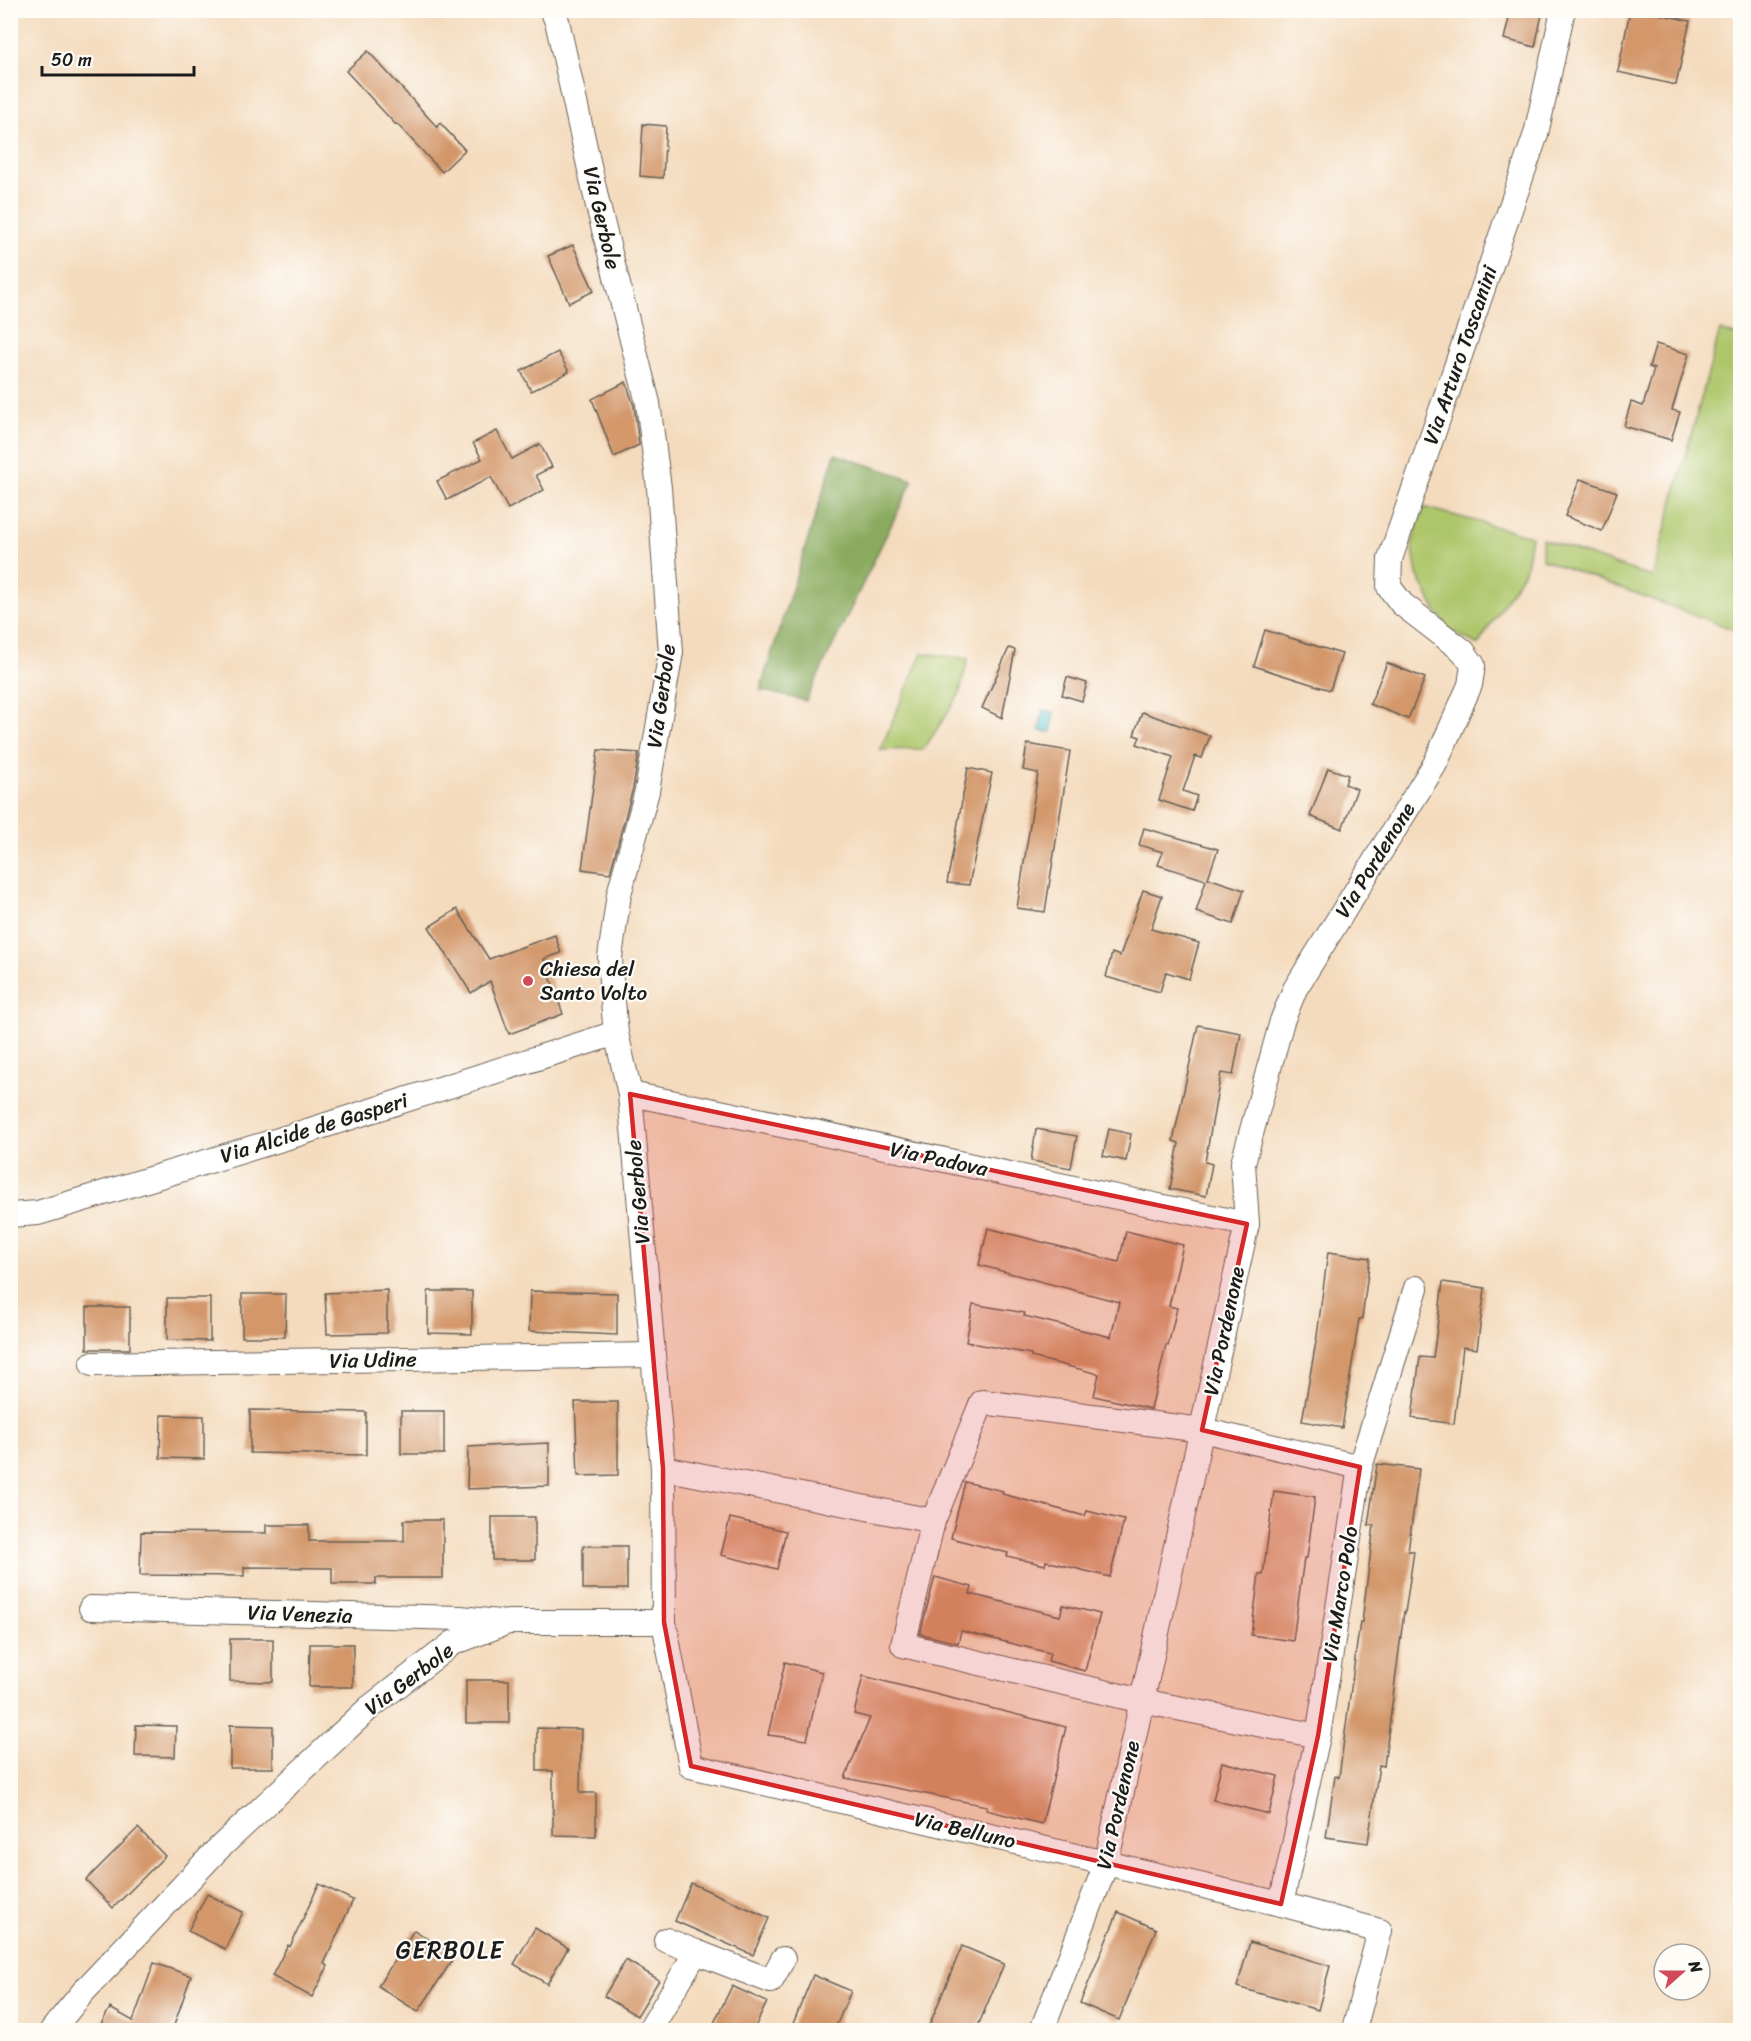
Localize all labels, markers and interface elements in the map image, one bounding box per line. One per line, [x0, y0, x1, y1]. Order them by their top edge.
scale bar [42, 39, 194, 77]
text: 50 m [51, 44, 92, 76]
street label: Via Gerbole [572, 163, 632, 274]
street label: Via Arturo Toscanini [1412, 259, 1509, 450]
street label: Via Gerbole [635, 641, 687, 751]
street label: Via Pordenone [1324, 794, 1426, 926]
place label: Chiesa del Santo Volto [540, 950, 648, 1012]
marker: Chiesa del Santo Volto [521, 974, 535, 988]
street label: Via Alcide de Gasperi [215, 1081, 414, 1175]
street label: Via Padova [887, 1130, 992, 1188]
street label: Via Gerbole [614, 1138, 661, 1246]
street label: Via Pordenone [1192, 1263, 1256, 1399]
street label: Via Udine [329, 1340, 417, 1380]
street label: Via Marco Polo [1311, 1523, 1369, 1665]
street label: Via Venezia [247, 1593, 354, 1635]
street label: Via Gerbole [356, 1632, 462, 1726]
street label: Via Pordenone [1085, 1737, 1151, 1873]
street label: Via Belluno [910, 1800, 1020, 1860]
district label: GERBOLE [396, 1929, 504, 1971]
north arrow [1652, 1942, 1712, 2002]
text: N [1680, 1955, 1711, 1978]

